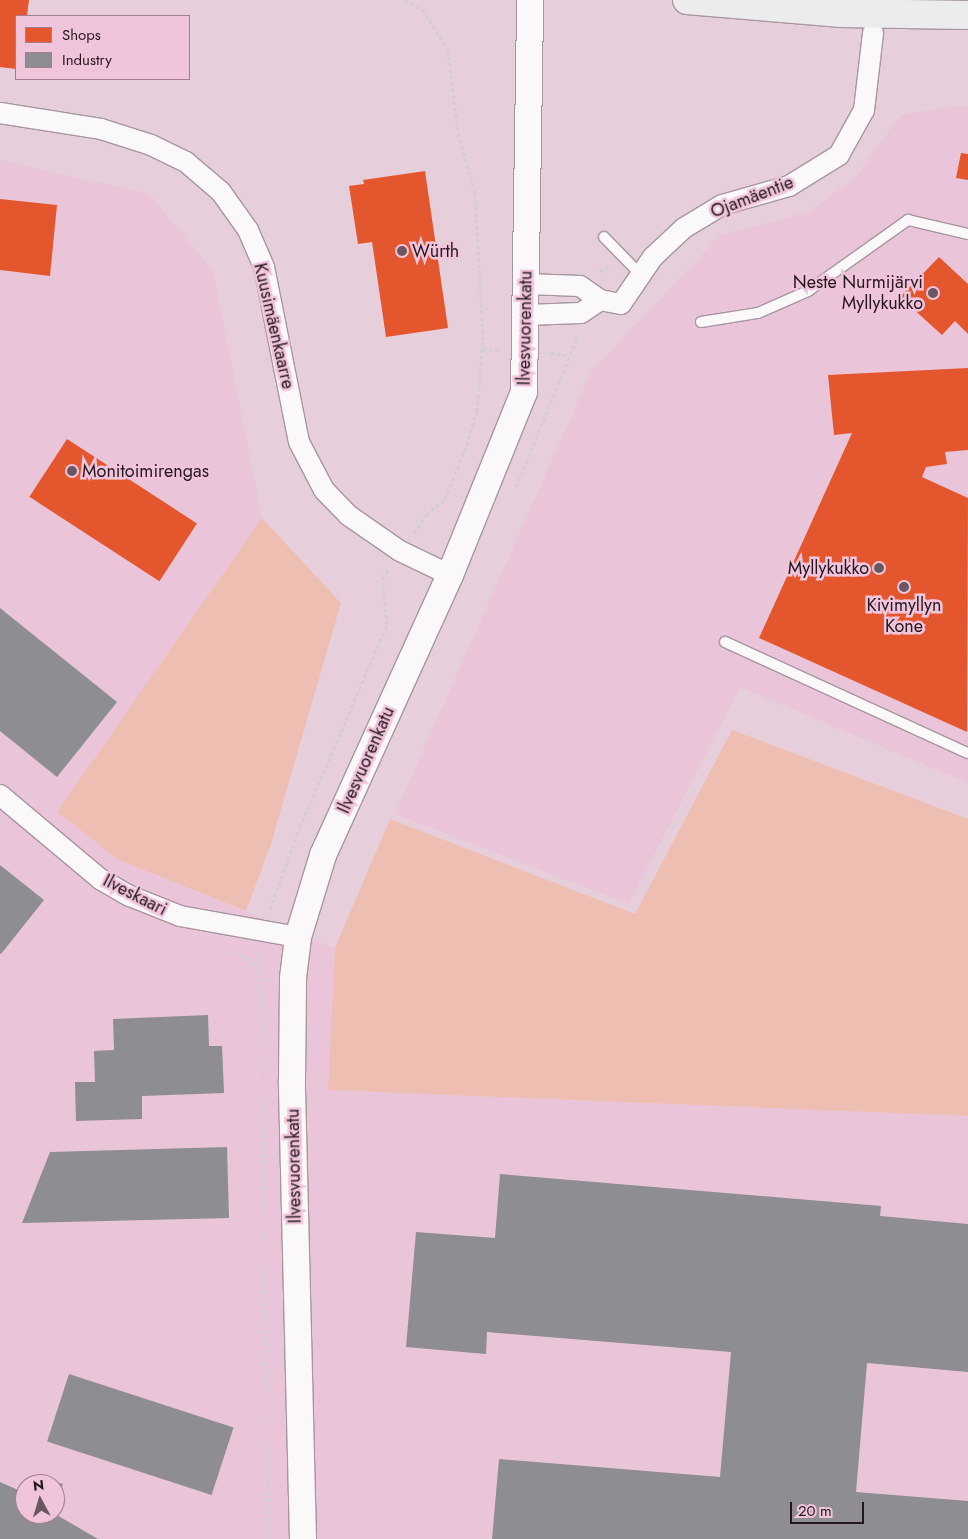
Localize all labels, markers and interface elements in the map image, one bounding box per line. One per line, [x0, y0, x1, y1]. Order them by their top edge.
legend [15, 15, 190, 80]
text: Shops [62, 24, 101, 46]
text: Industry [62, 49, 112, 71]
street label: Ojamäentie [707, 171, 797, 223]
place label: Würth [412, 240, 459, 262]
marker: Würth [396, 245, 408, 257]
street label: Kuusimäenkaarre [249, 261, 299, 391]
street label: Ilvesvuorenkatu [513, 270, 537, 386]
place label: Neste Nurmijärvi Myllykukko [793, 272, 923, 314]
marker: Neste Nurmijärvi Myllykukko [927, 287, 939, 299]
place label: Monitoimirengas [82, 460, 209, 482]
marker: Monitoimirengas [66, 465, 78, 477]
place label: Myllykukko [788, 557, 869, 579]
marker: Myllykukko [873, 562, 885, 574]
marker: Kivimyllyn Kone [898, 581, 910, 593]
place label: Kivimyllyn Kone [867, 595, 941, 638]
street label: Ilvesvuorenkatu [333, 703, 399, 817]
street label: Ilveskaari [99, 870, 171, 920]
street label: Ilvesvuorenkatu [282, 1108, 306, 1224]
north arrow [15, 1474, 65, 1524]
text: N [32, 1475, 45, 1496]
scale bar [793, 1492, 867, 1524]
text: 20 m [798, 1500, 832, 1522]

